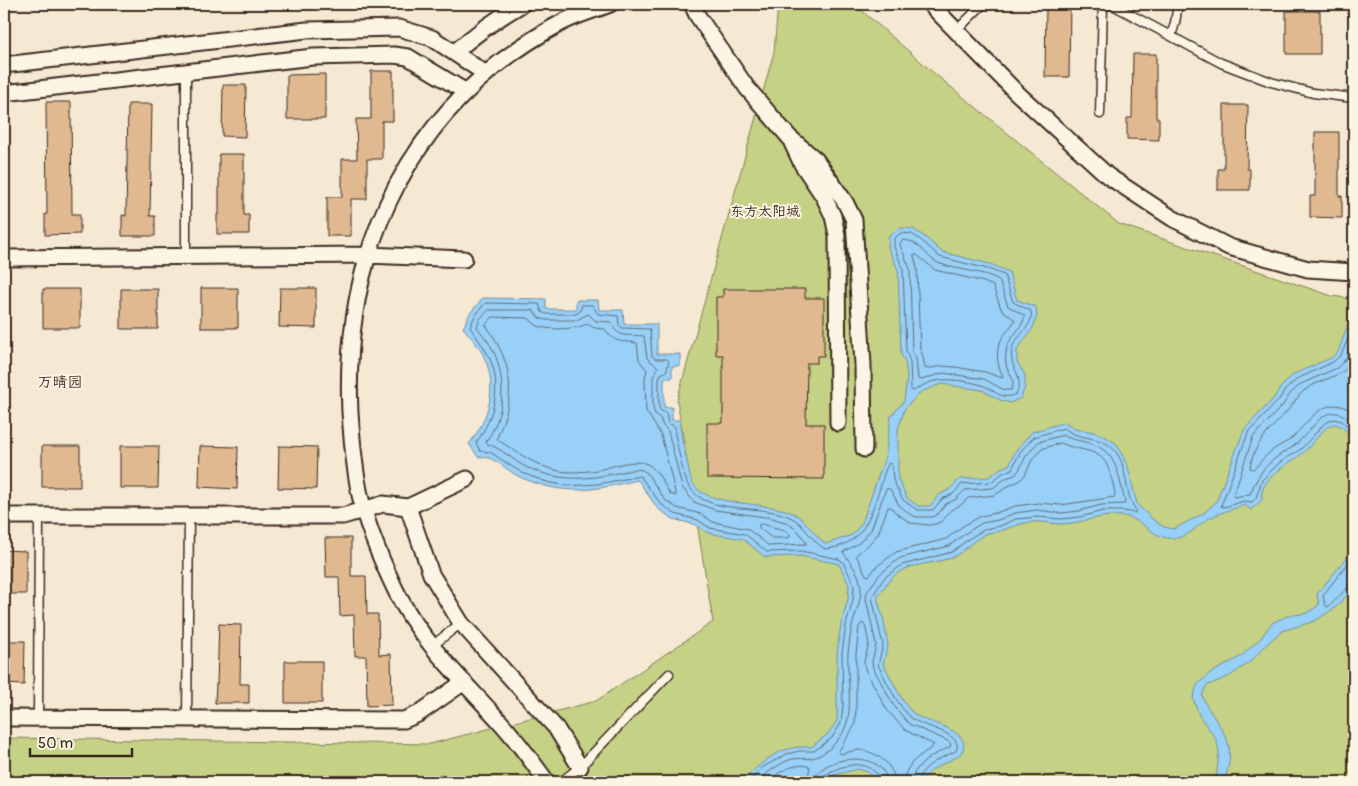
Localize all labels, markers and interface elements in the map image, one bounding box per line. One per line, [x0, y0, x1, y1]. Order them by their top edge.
district label: 东方太阳城 [730, 203, 800, 220]
district label: 万晴园 [37, 373, 83, 392]
scale bar [30, 726, 132, 758]
text: 50 m [38, 734, 73, 753]

